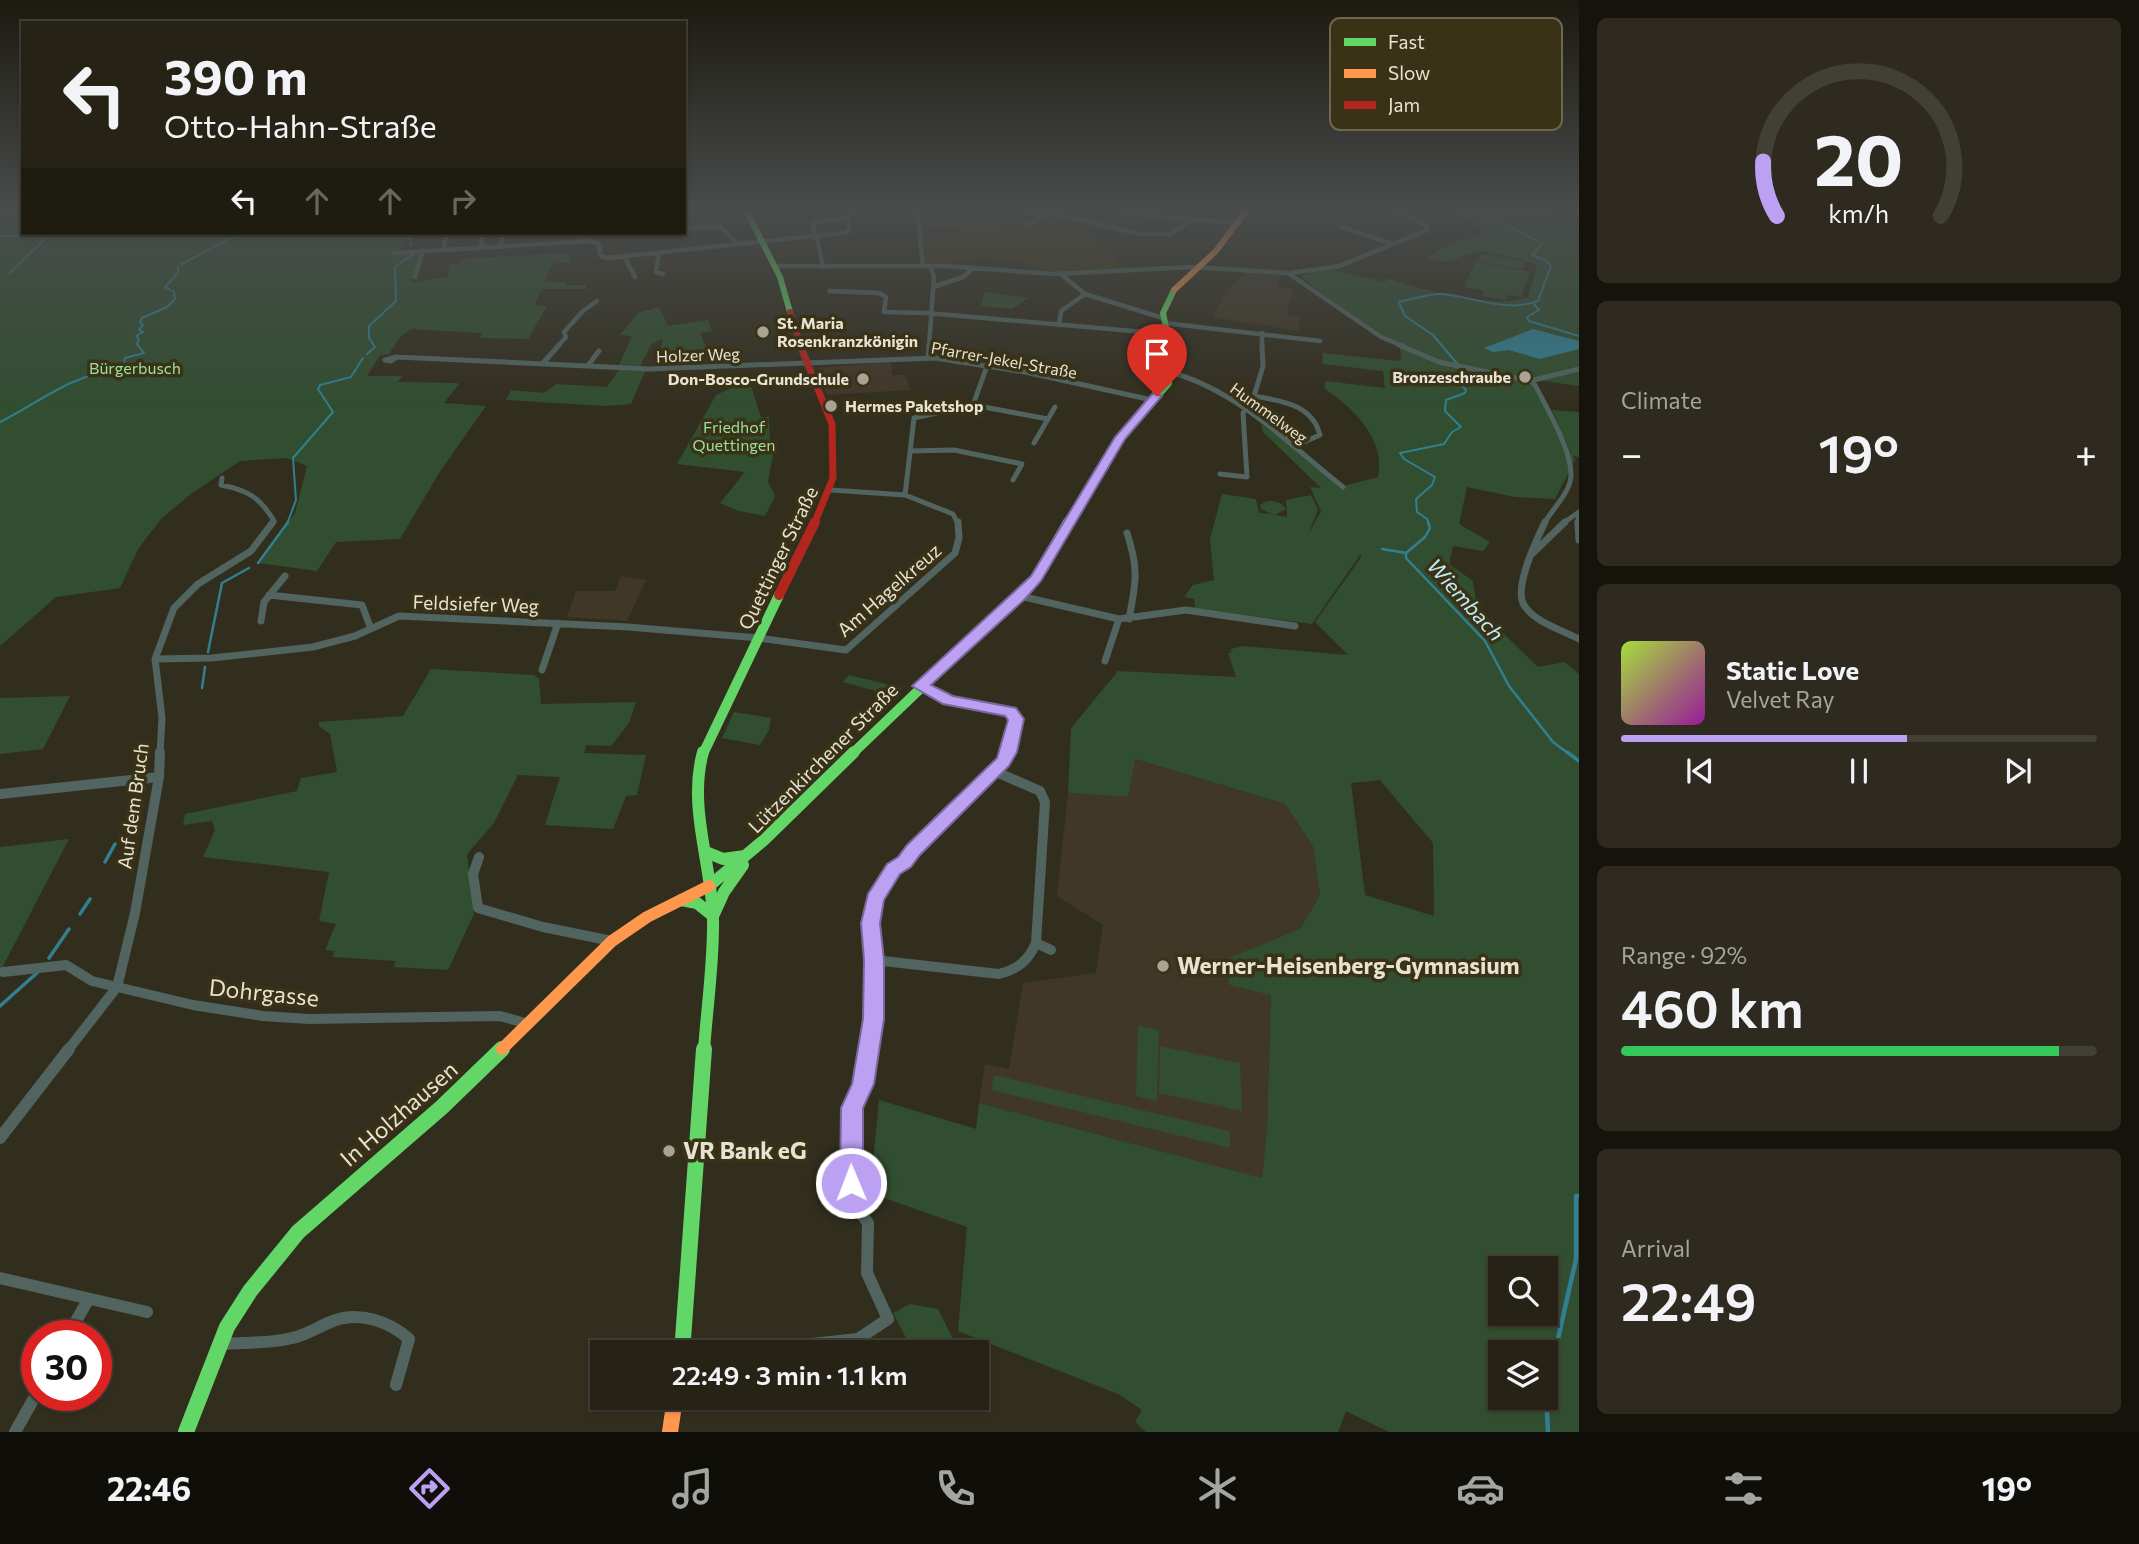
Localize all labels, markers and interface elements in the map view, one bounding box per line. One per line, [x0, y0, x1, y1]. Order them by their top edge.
legend [1330, 18, 1562, 130]
text: Fast [1388, 30, 1425, 53]
text: 390 m [164, 45, 307, 105]
icon: left [49, 49, 140, 140]
text: Slow [1388, 61, 1430, 84]
text: Jam [1388, 93, 1420, 116]
text: Otto-Hahn-Straße [164, 105, 437, 145]
text: 20 [1814, 113, 1904, 202]
icon: left [225, 182, 263, 220]
icon: ahead [298, 182, 336, 220]
icon: ahead [371, 182, 409, 220]
icon: right [444, 182, 482, 220]
text: km/h [1829, 198, 1889, 228]
place label: St. Maria Rosenkranzkönigin [777, 313, 918, 350]
marker: St. Maria Rosenkranzkönigin [755, 324, 771, 340]
pin [1127, 324, 1187, 396]
icon: arrive [1138, 335, 1176, 373]
street label: Pfarrer-Jekel-Straße [930, 337, 1079, 382]
street label: Holzer Weg [656, 344, 740, 365]
park label: Bürgerbusch [89, 358, 181, 377]
place label: Bronzeschraube [1392, 367, 1511, 386]
place label: Don-Bosco-Grundschule [668, 369, 849, 388]
marker: Bronzeschraube [1517, 369, 1533, 385]
marker: Don-Bosco-Grundschule [855, 371, 871, 387]
street label: Hummelweg [1227, 378, 1312, 447]
text: Climate [1621, 386, 1702, 414]
place label: Hermes Paketshop [845, 396, 983, 415]
marker: Hermes Paketshop [823, 398, 839, 414]
park label: Friedhof Quettingen [693, 417, 775, 454]
text: 19° [1818, 420, 1899, 484]
text: − [1621, 429, 1643, 476]
text: + [2075, 429, 2097, 476]
street label: Quettinger Straße [733, 482, 822, 633]
street label: Am Hagelkreuz [832, 538, 945, 641]
water label: Wiembach [1423, 553, 1510, 645]
street label: Feldsiefer Weg [412, 590, 540, 617]
text: Static Love [1726, 654, 1859, 685]
street label: Lützenkirchener Straße [743, 678, 902, 837]
text: Velvet Ray [1726, 685, 1834, 713]
street label: Auf dem Bruch [112, 742, 153, 870]
icon: previous [1681, 752, 1719, 790]
icon: pause [1840, 752, 1878, 790]
icon: next [1999, 752, 2037, 790]
text: Range · 92% [1621, 941, 1747, 969]
place label: Werner-Heisenberg-Gymnasium [1177, 951, 1520, 979]
marker: Werner-Heisenberg-Gymnasium [1155, 958, 1171, 974]
street label: Dohrgasse [208, 972, 320, 1012]
text: 460 km [1621, 975, 1804, 1039]
street label: In Holzhausen [334, 1055, 463, 1172]
place label: VR Bank eG [683, 1136, 807, 1164]
marker: VR Bank eG [661, 1143, 677, 1159]
position arrow [814, 1146, 888, 1220]
text: Arrival [1621, 1234, 1691, 1262]
map controls [1488, 1256, 1558, 1410]
button: search [1488, 1256, 1558, 1326]
text: 22:49 [1621, 1268, 1757, 1332]
speed limit sign: 30 [21, 1320, 112, 1411]
button: layers [1488, 1340, 1558, 1410]
text: 22:49 · 3 min · 1.1 km [672, 1359, 907, 1390]
icon: directions [405, 1464, 454, 1513]
icon: music [668, 1464, 717, 1513]
icon: phone [931, 1464, 980, 1513]
icon: climate [1193, 1464, 1242, 1513]
icon: car [1456, 1464, 1505, 1513]
icon: filters [1719, 1464, 1768, 1513]
text: 22:46 [107, 1468, 191, 1508]
text: 19° [1982, 1468, 2032, 1508]

